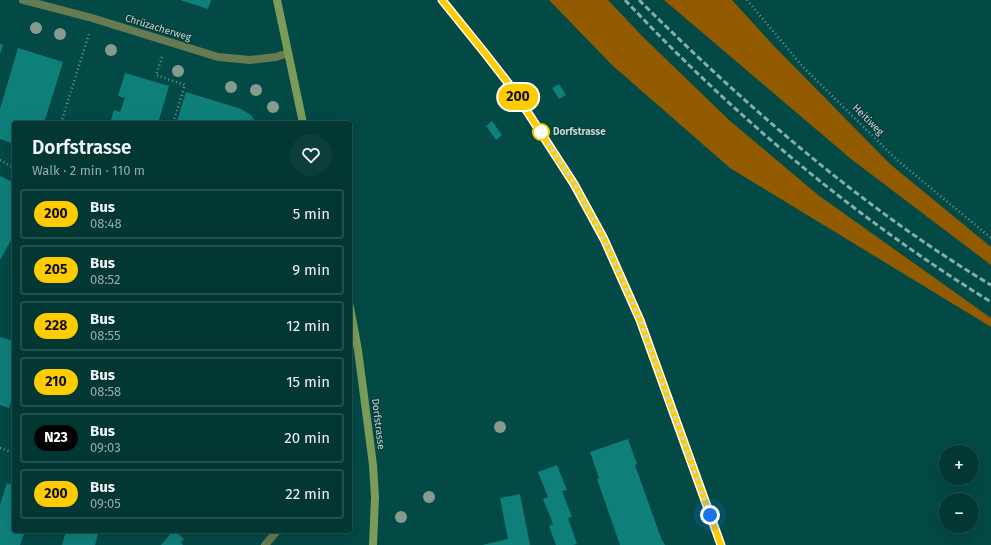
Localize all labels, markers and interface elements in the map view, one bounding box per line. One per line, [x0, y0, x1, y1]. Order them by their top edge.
street label: Chrüzacherweg [123, 12, 193, 44]
line badge: 200 [495, 84, 541, 110]
text: 200 [506, 88, 530, 105]
street label: Heitiweg [850, 102, 887, 139]
marker: Dorfstrasse [532, 123, 550, 141]
place label: Dorfstrasse [553, 126, 606, 138]
button: heart [290, 134, 332, 176]
text: Dorfstrasse [32, 136, 131, 159]
text: Walk · 2 min · 110 m [32, 163, 145, 178]
text: Bus [90, 198, 115, 216]
text: 200 [44, 205, 68, 222]
text: 5 min [293, 205, 330, 223]
text: 08:48 [90, 216, 122, 231]
text: Bus [90, 254, 115, 272]
text: 205 [45, 261, 67, 278]
text: 9 min [292, 261, 330, 279]
text: 08:52 [90, 272, 120, 287]
text: Bus [90, 310, 115, 328]
text: 228 [45, 317, 67, 334]
text: 12 min [286, 317, 330, 335]
text: 08:55 [90, 328, 121, 343]
text: Bus [90, 366, 115, 384]
text: 210 [45, 373, 67, 390]
text: 15 min [286, 373, 330, 391]
text: 08:58 [90, 384, 121, 399]
street label: Dorfstrasse [369, 398, 387, 450]
text: Bus [90, 422, 115, 440]
text: N23 [44, 429, 68, 446]
text: 20 min [284, 429, 330, 447]
text: 09:03 [90, 440, 121, 455]
map controls [939, 445, 979, 533]
button: + [939, 445, 979, 485]
text: Bus [90, 478, 115, 496]
text: 200 [44, 485, 68, 502]
text: 22 min [285, 485, 330, 503]
button: − [939, 493, 979, 533]
text: 09:05 [90, 496, 121, 511]
your location [700, 505, 720, 525]

